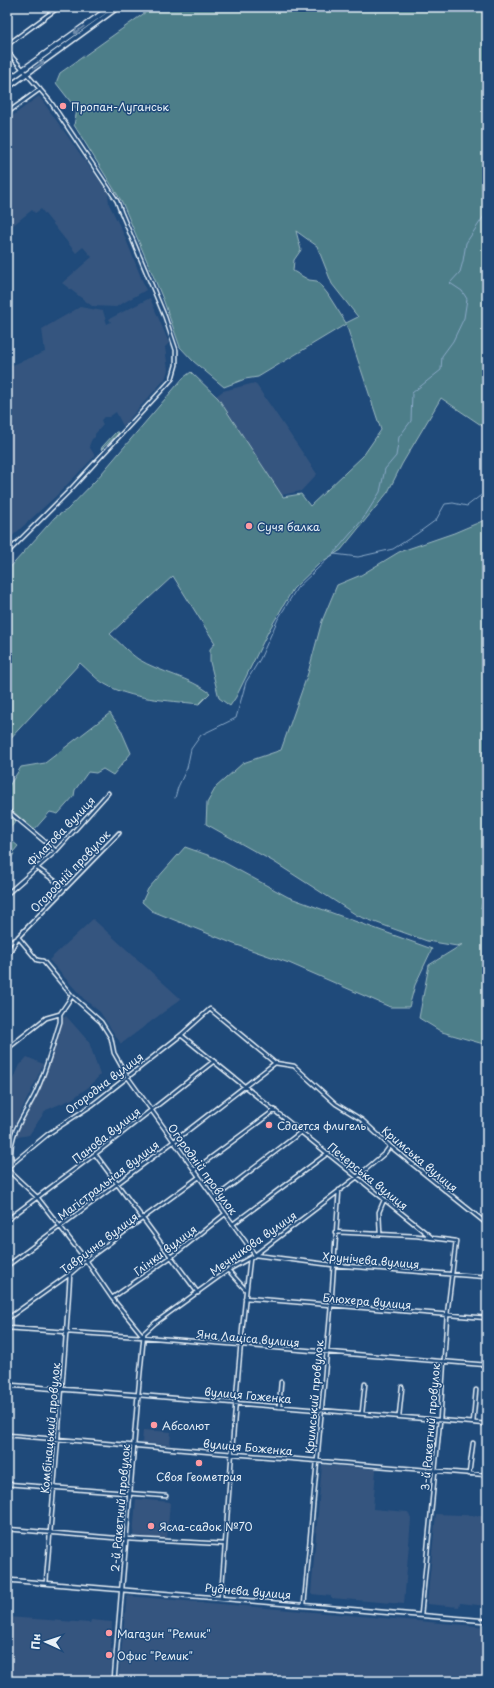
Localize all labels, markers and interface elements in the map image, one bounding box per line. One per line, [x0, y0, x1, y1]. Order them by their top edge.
one-way arrow [74, 25, 85, 34]
one-way arrow [33, 61, 44, 69]
place label: Пропан-Луганськ [71, 98, 169, 115]
marker: Пропан-Луганськ [58, 101, 68, 111]
place label: Сучя балка [257, 518, 320, 535]
marker: Сучя балка [244, 521, 254, 531]
street label: Філатова вулиця [23, 792, 99, 870]
street label: Огородній провулок [26, 826, 114, 916]
street label: Огородна вулиця [61, 1048, 147, 1118]
street label: Панова вулиця [68, 1103, 144, 1167]
place label: Сдается флигель [277, 1117, 366, 1134]
street label: Огородній провулок [164, 1120, 242, 1218]
marker: Сдается флигель [264, 1120, 274, 1130]
street label: Кримська вулиця [378, 1122, 462, 1196]
street label: Магістральная вулиця [54, 1136, 162, 1224]
street label: Печерська вулиця [324, 1138, 412, 1214]
street label: Мечникова вулиця [206, 1207, 300, 1279]
street label: Таврична вулиця [57, 1208, 141, 1278]
street label: Глінки вулиця [130, 1221, 200, 1279]
street label: Хрунічева вулиця [322, 1247, 420, 1273]
street label: Блюхера вулиця [322, 1289, 412, 1313]
street label: Яна Лаціса вулиця [196, 1325, 300, 1351]
street label: Кримський провулок [301, 1339, 327, 1455]
street label: Комбінацький провулок [36, 1361, 64, 1494]
street label: 3-й Ракетний провулок [416, 1362, 444, 1491]
street label: вулиця Гоженка [204, 1383, 292, 1407]
place label: Абсолют [162, 1417, 210, 1434]
marker: Абсолют [149, 1420, 159, 1430]
street label: вулиця Боженка [202, 1435, 294, 1459]
street label: 2-й Ракетний провулок [106, 1443, 134, 1572]
marker: Своя Геометрия [194, 1458, 204, 1468]
place label: Своя Геометрия [156, 1468, 242, 1485]
place label: Ясла-садок №70 [159, 1518, 253, 1535]
marker: Ясла-садок №70 [146, 1521, 156, 1531]
street label: Руднєва вулиця [204, 1579, 292, 1603]
north arrow [26, 1622, 66, 1662]
place label: Магазин "Ремик" [117, 1625, 211, 1642]
marker: Магазин "Ремик" [104, 1628, 114, 1638]
text: Пн [27, 1633, 44, 1650]
place label: Офис "Ремик" [117, 1647, 193, 1664]
marker: Офис "Ремик" [104, 1650, 114, 1660]

